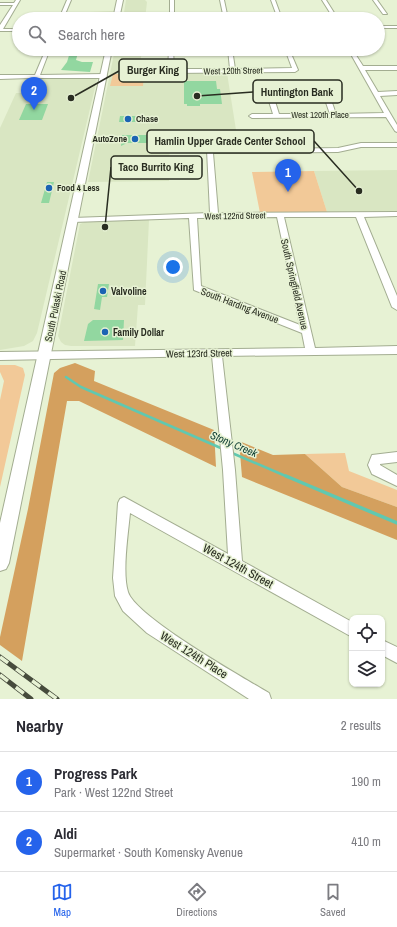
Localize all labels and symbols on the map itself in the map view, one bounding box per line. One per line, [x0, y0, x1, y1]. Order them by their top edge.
callout: Burger King [119, 59, 187, 82]
text: Burger King [127, 63, 180, 77]
street label: West 120th Street [203, 64, 263, 78]
pin: 2 [21, 77, 47, 110]
callout: Huntington Bank [253, 80, 342, 103]
text: Huntington Bank [261, 85, 334, 99]
street label: West 120th Place [291, 109, 349, 121]
place label: Chase [136, 113, 158, 125]
marker: Chase [123, 114, 133, 124]
callout: Hamlin Upper Grade Center School [147, 130, 314, 153]
place label: AutoZone [93, 133, 127, 145]
marker: AutoZone [130, 134, 140, 144]
text: Hamlin Upper Grade Center School [155, 134, 305, 148]
callout: Taco Burrito King [111, 156, 202, 179]
pin: 1 [275, 159, 301, 192]
text: Taco Burrito King [118, 160, 194, 174]
place label: Food 4 Less [57, 182, 100, 194]
marker: Food 4 Less [44, 183, 54, 193]
street label: West 122nd Street [204, 209, 266, 223]
street label: South Springfield Avenue [278, 237, 311, 331]
your location [163, 257, 183, 277]
street label: South Pulaski Road [42, 269, 69, 343]
place label: Valvoline [111, 285, 147, 298]
street label: South Harding Avenue [199, 285, 281, 326]
marker: Valvoline [98, 286, 108, 296]
place label: Family Dollar [113, 326, 165, 339]
marker: Family Dollar [100, 327, 110, 337]
street label: West 123rd Street [166, 346, 233, 361]
water label: Stony Creek [208, 428, 260, 460]
street label: West 124th Street [200, 540, 276, 592]
street label: West 124th Place [157, 628, 231, 682]

